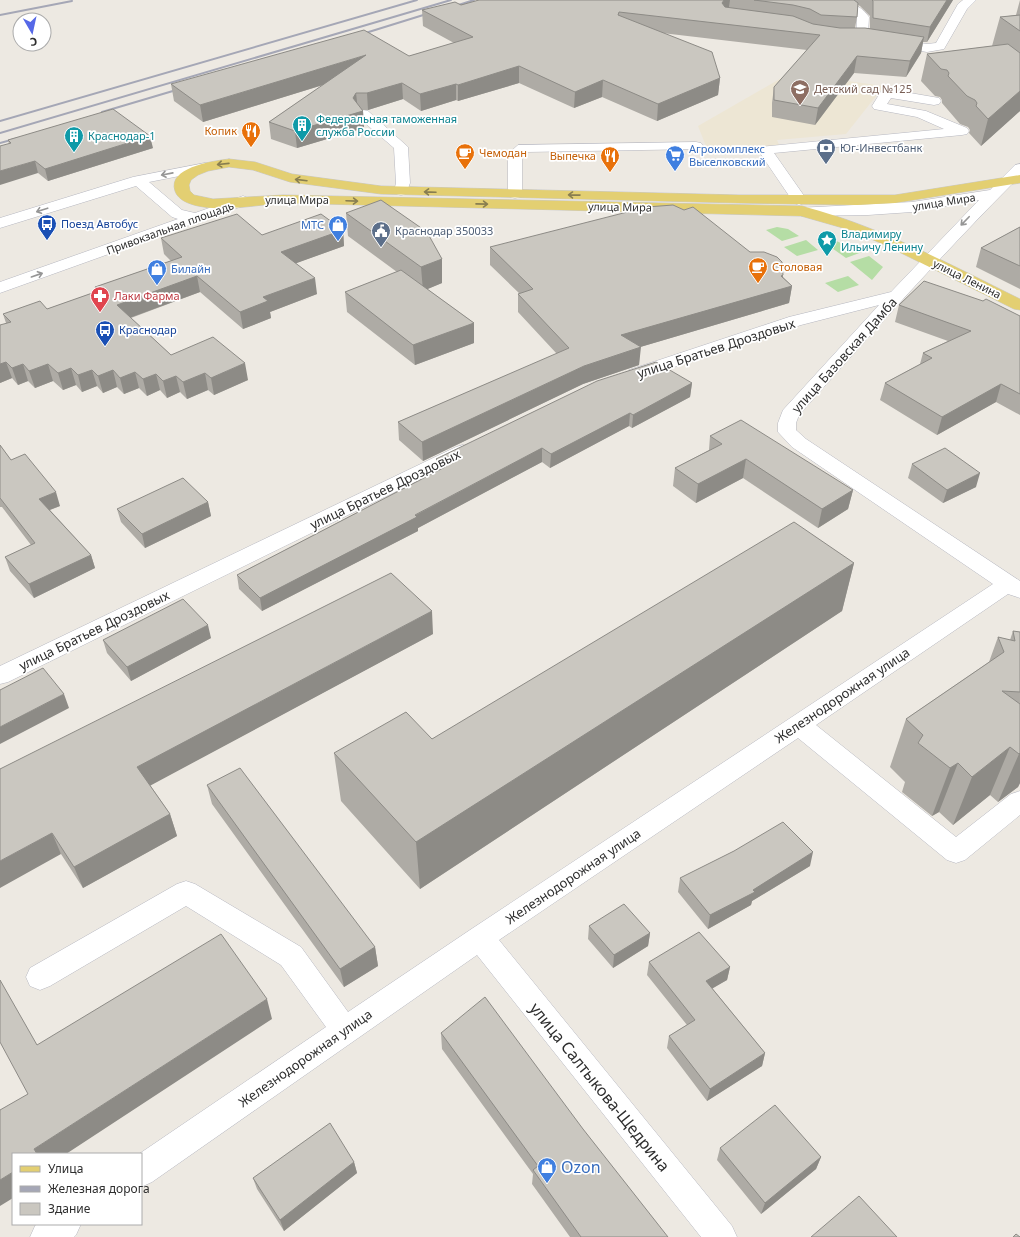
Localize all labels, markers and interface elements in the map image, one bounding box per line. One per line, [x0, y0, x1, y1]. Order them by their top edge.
north arrow [12, 12, 52, 52]
text: С [29, 34, 38, 50]
school or university icon: Детский сад №125 [789, 78, 811, 106]
place label: Детский сад №125 [814, 81, 912, 96]
place label: Федеральная таможенная служба России [316, 111, 457, 139]
building icon: Федеральная таможенная служба России [291, 114, 313, 142]
restaurant icon: Копик [240, 120, 262, 148]
place label: Копик [204, 123, 237, 138]
building icon: Краснодар-1 [63, 125, 85, 153]
place label: Краснодар-1 [88, 128, 156, 143]
bank icon: Юг-Инвестбанк [815, 137, 837, 165]
place label: Юг-Инвестбанк [840, 140, 922, 155]
place label: Агрокомплекс Выселковский [689, 141, 766, 169]
cafe icon: Чемодан [454, 142, 476, 170]
supermarket icon: Агрокомплекс Выселковский [664, 144, 686, 172]
place label: Чемодан [479, 145, 527, 160]
restaurant icon: Выпечка [599, 145, 621, 173]
place label: Выпечка [550, 148, 596, 163]
one-way arrow [217, 160, 230, 167]
one-way arrow [161, 171, 174, 179]
one-way arrow [295, 176, 308, 184]
one-way arrow [424, 188, 437, 196]
street label: улица Мира [911, 189, 977, 214]
street label: улица Мира [265, 192, 329, 207]
one-way arrow [568, 192, 581, 199]
street label: Привокзальная площадь [104, 197, 236, 258]
one-way arrow [345, 197, 358, 205]
street label: улица Мира [588, 198, 652, 215]
one-way arrow [475, 200, 488, 208]
one-way arrow [36, 207, 49, 214]
bus stop icon: Поезд Автобус [36, 213, 58, 241]
shop icon: МТС [327, 214, 349, 242]
place label: Поезд Автобус [61, 216, 138, 231]
one-way arrow [960, 216, 970, 226]
place label: МТС [301, 217, 324, 232]
public building icon: Краснодар 350033 [370, 220, 392, 248]
place label: Краснодар 350033 [395, 223, 493, 238]
place label: Владимиру Ильичу Ленину [841, 226, 924, 254]
place icon: Владимиру Ильичу Ленину [816, 229, 838, 257]
cafe icon: Столовая [747, 256, 769, 284]
street label: улица Ленина [931, 256, 1004, 302]
shop icon: Билайн [146, 258, 168, 286]
place label: Столовая [772, 259, 822, 274]
place label: Билайн [171, 261, 211, 276]
one-way arrow [30, 271, 42, 279]
pharmacy icon: Лаки Фарма [89, 285, 111, 313]
place label: Лаки Фарма [114, 288, 180, 303]
street label: улица Базовская Дамба [787, 293, 901, 417]
street label: улица Братьев Дроздовых [635, 314, 798, 382]
bus stop icon: Краснодар [94, 319, 116, 347]
place label: Краснодар [119, 322, 177, 337]
street label: улица Братьев Дроздовых [307, 445, 463, 533]
street label: улица Братьев Дроздовых [16, 586, 172, 674]
street label: Железнодорожная улица [771, 643, 913, 747]
street label: Железнодорожная улица [502, 824, 644, 928]
street label: улица Салтыкова-Щедрина [525, 998, 675, 1176]
street label: Железнодорожная улица [235, 1005, 375, 1111]
legend [12, 1153, 142, 1225]
shop icon: Ozon [536, 1156, 558, 1184]
place label: Ozon [561, 1156, 601, 1178]
text: Улица [48, 1160, 83, 1177]
text: Железная дорога [48, 1180, 150, 1197]
text: Здание [48, 1200, 91, 1217]

